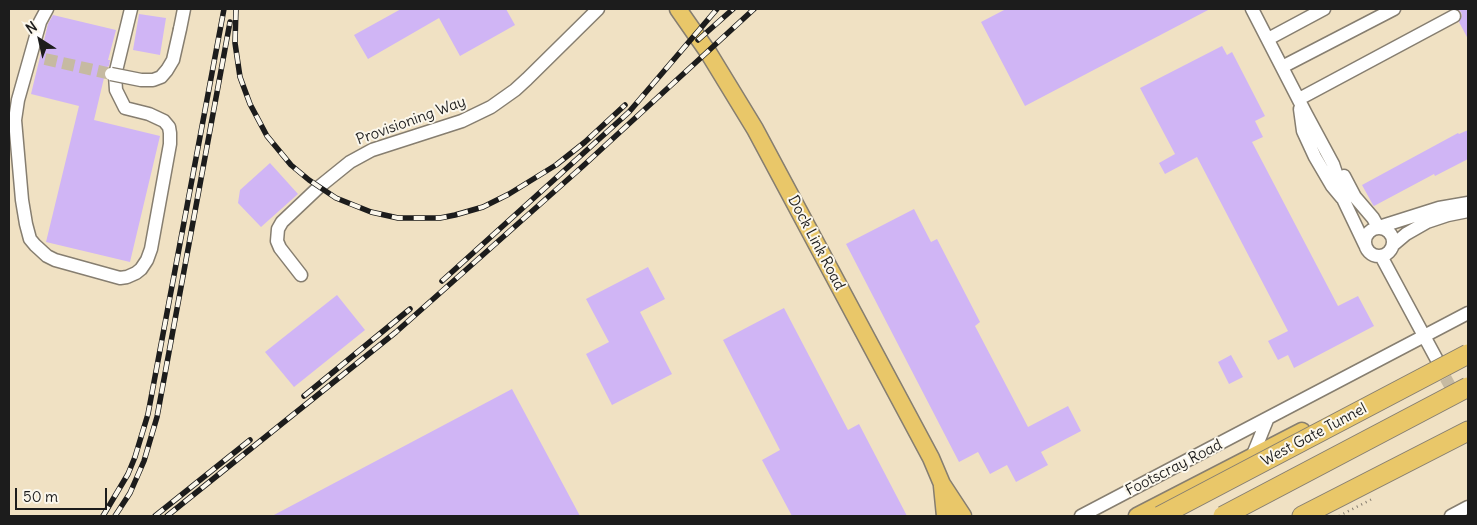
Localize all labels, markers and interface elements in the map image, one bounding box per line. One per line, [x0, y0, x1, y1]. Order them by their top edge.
north arrow [15, 15, 65, 65]
text: N [22, 18, 41, 38]
street label: Provisioning Way [354, 93, 468, 149]
street label: Dock Link Road [784, 193, 848, 293]
street label: West Gate Tunnel [1258, 400, 1370, 470]
street label: Footscray Road [1123, 436, 1225, 500]
scale bar [18, 478, 110, 510]
text: 50 m [23, 487, 58, 506]

